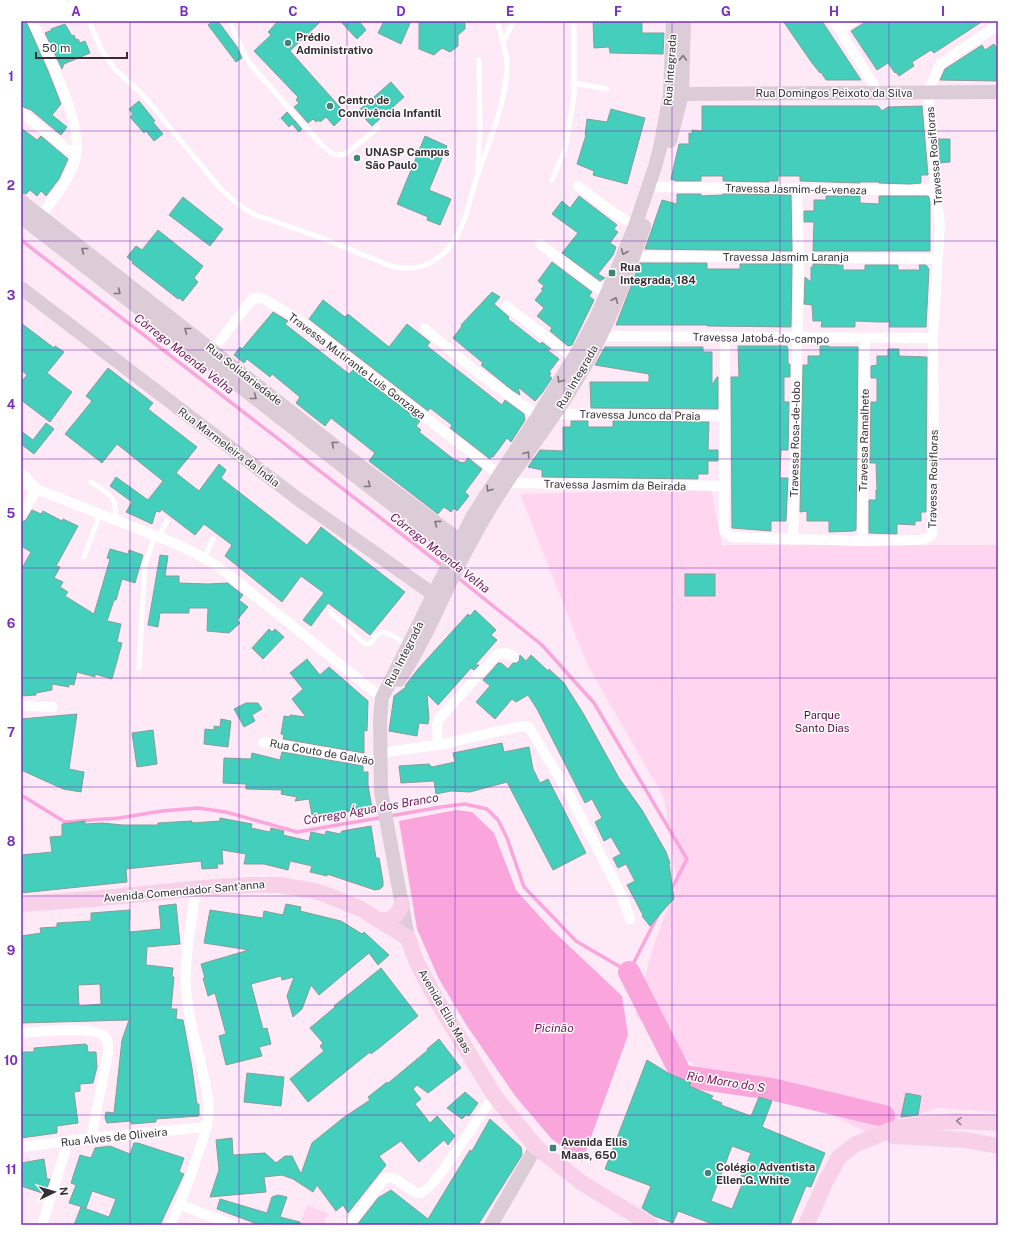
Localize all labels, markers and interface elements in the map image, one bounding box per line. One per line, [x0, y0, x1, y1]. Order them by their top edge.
text: A [71, 4, 81, 19]
text: B [180, 4, 189, 19]
text: C [288, 4, 298, 19]
text: D [396, 4, 406, 19]
text: E [506, 4, 514, 19]
text: F [614, 4, 622, 19]
text: G [721, 4, 731, 19]
text: H [829, 4, 839, 19]
text: I [941, 4, 945, 19]
place label: Prédio Administrativo [296, 31, 373, 56]
scale bar [36, 34, 127, 60]
street label: Rua Integrada [662, 34, 678, 106]
marker: Prédio Administrativo [283, 38, 293, 48]
text: 50 m [42, 41, 70, 55]
one-way arrow [679, 55, 687, 61]
text: 1 [8, 69, 14, 84]
street label: Rua Domingos Peixoto da Silva [756, 87, 912, 99]
place label: Centro de Convivência Infantil [338, 94, 442, 119]
marker: Centro de Convivência Infantil [325, 101, 335, 111]
street label: Travessa Rosifloras [924, 106, 944, 206]
place label: UNASP Campus São Paulo [365, 146, 450, 171]
marker: UNASP Campus São Paulo [352, 153, 362, 163]
text: 2 [7, 178, 15, 193]
street label: Travessa Jasmim-de-veneza [725, 182, 867, 196]
one-way arrow [82, 248, 89, 255]
one-way arrow [621, 248, 629, 255]
street label: Travessa Jasmim Laranja [723, 251, 849, 263]
place label: Rua Integrada, 184 [620, 261, 696, 286]
marker: Rua Integrada, 184 [607, 268, 617, 278]
one-way arrow [114, 287, 121, 294]
text: 3 [7, 288, 16, 303]
one-way arrow [611, 297, 619, 304]
street label: Travessa Mutirante Luís Gonzaga [286, 310, 428, 422]
water label: Córrego Moenda Velha [132, 311, 236, 397]
one-way arrow [184, 328, 191, 335]
street label: Travessa Jatobá-do-campo [693, 331, 829, 345]
street label: Rua Solidariedade [203, 341, 285, 407]
street label: Rua Integrada [554, 343, 600, 411]
one-way arrow [558, 376, 565, 383]
street label: Travessa Rosa-de-lobo [788, 381, 802, 497]
street label: Travessa Ramalhete [857, 389, 871, 491]
one-way arrow [250, 392, 257, 399]
text: 4 [7, 397, 16, 412]
street label: Rua Marmeleira da Índia [176, 404, 282, 489]
street label: Travessa Junco da Praia [580, 408, 700, 422]
street label: Travessa Rosifloras [926, 429, 940, 528]
one-way arrow [331, 442, 338, 449]
one-way arrow [522, 451, 530, 458]
street label: Travessa Jasmim da Beirada [544, 478, 686, 492]
one-way arrow [364, 481, 371, 488]
one-way arrow [487, 485, 494, 492]
text: 5 [7, 506, 16, 521]
water label: Córrego Moenda Velha [388, 510, 492, 596]
one-way arrow [434, 520, 441, 528]
text: 6 [7, 616, 16, 631]
street label: Rua Integrada [382, 619, 426, 689]
park label: Parque Santo Dias [795, 709, 850, 734]
text: 7 [7, 725, 15, 740]
street label: Rua Couto de Galvão [269, 737, 375, 767]
water label: Córrego Água dos Branco [302, 790, 440, 828]
text: 8 [7, 834, 16, 849]
street label: Avenida Comendador Sant'anna [103, 878, 265, 904]
text: 9 [7, 943, 15, 958]
street label: Avenida Ellis Maas [416, 967, 474, 1055]
water label: Picinão [534, 1021, 574, 1035]
text: 10 [4, 1053, 18, 1068]
water label: Rio Morro do S [686, 1069, 766, 1095]
one-way arrow [956, 1117, 962, 1125]
street label: Rua Alves de Oliveira [60, 1125, 168, 1149]
place label: Avenida Ellis Maas, 650 [561, 1136, 628, 1161]
marker: Avenida Ellis Maas, 650 [548, 1143, 558, 1153]
place label: Colégio Adventista Ellen.G. White [716, 1161, 815, 1186]
text: 11 [5, 1162, 17, 1177]
marker: Colégio Adventista Ellen.G. White [703, 1168, 713, 1178]
north arrow [34, 1172, 74, 1212]
text: N [58, 1186, 70, 1196]

